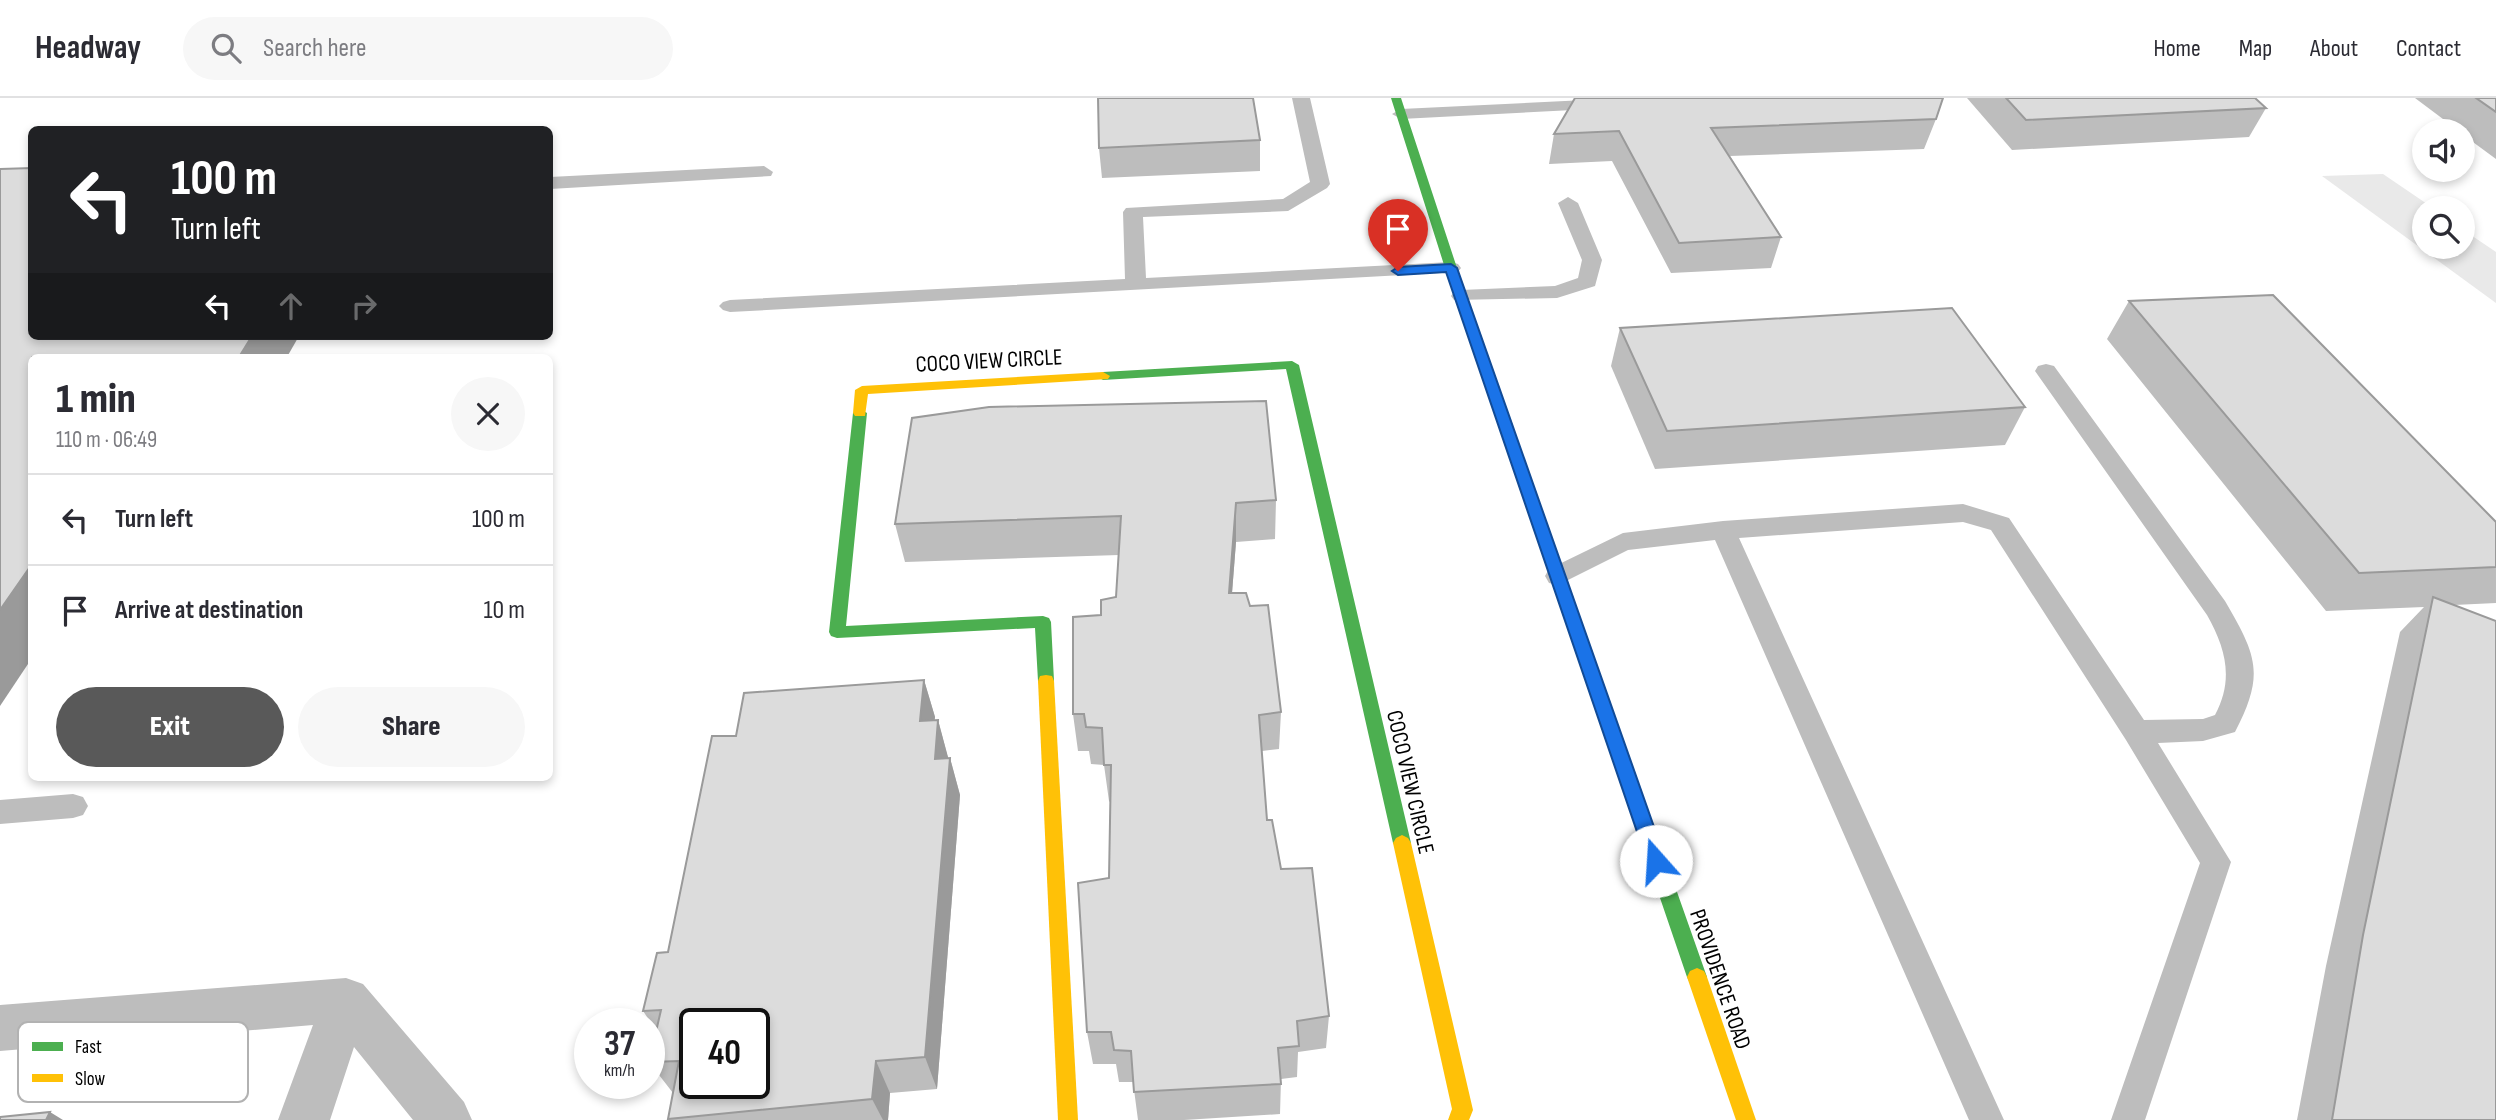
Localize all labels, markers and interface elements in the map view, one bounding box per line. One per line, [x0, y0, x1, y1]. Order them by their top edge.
search box [183, 17, 673, 80]
text: Headway [35, 28, 141, 68]
icon: search [207, 29, 245, 67]
text: Search here [263, 33, 366, 64]
text: Home [2153, 34, 2201, 63]
text: Map [2239, 34, 2272, 63]
text: About [2310, 34, 2358, 63]
text: Contact [2396, 34, 2461, 63]
map controls [2412, 119, 2475, 259]
button: sound [2412, 119, 2475, 182]
text: 100 m [171, 150, 277, 209]
icon: left [56, 154, 147, 245]
button: search [2412, 196, 2475, 259]
pin [1368, 199, 1428, 271]
text: Turn left [171, 210, 261, 249]
icon: arrive [1379, 210, 1417, 248]
icon: left [199, 287, 237, 325]
icon: ahead [272, 287, 310, 325]
icon: right [345, 287, 383, 325]
street label: COCO VIEW CIRCLE [915, 343, 1063, 379]
text: 1 min [56, 374, 136, 425]
button: close [451, 377, 525, 451]
text: 110 m · 06:49 [56, 426, 157, 454]
icon: left [56, 501, 94, 539]
text: Turn left [115, 504, 193, 535]
text: 100 m [472, 504, 525, 535]
icon: arrive [56, 592, 94, 630]
text: Arrive at destination [115, 595, 303, 626]
text: 10 m [483, 595, 525, 626]
button: Exit [56, 687, 284, 767]
button: Share [298, 687, 525, 767]
street label: COCO VIEW CIRCLE [1380, 708, 1440, 857]
position arrow [1619, 824, 1693, 898]
street label: PROVIDENCE ROAD [1683, 906, 1757, 1053]
speed limit sign: 40 [679, 1008, 770, 1099]
legend [18, 1022, 248, 1102]
text: 37 [604, 1023, 635, 1066]
text: Fast [75, 1036, 102, 1059]
text: km/h [604, 1060, 635, 1081]
text: Slow [75, 1068, 105, 1091]

